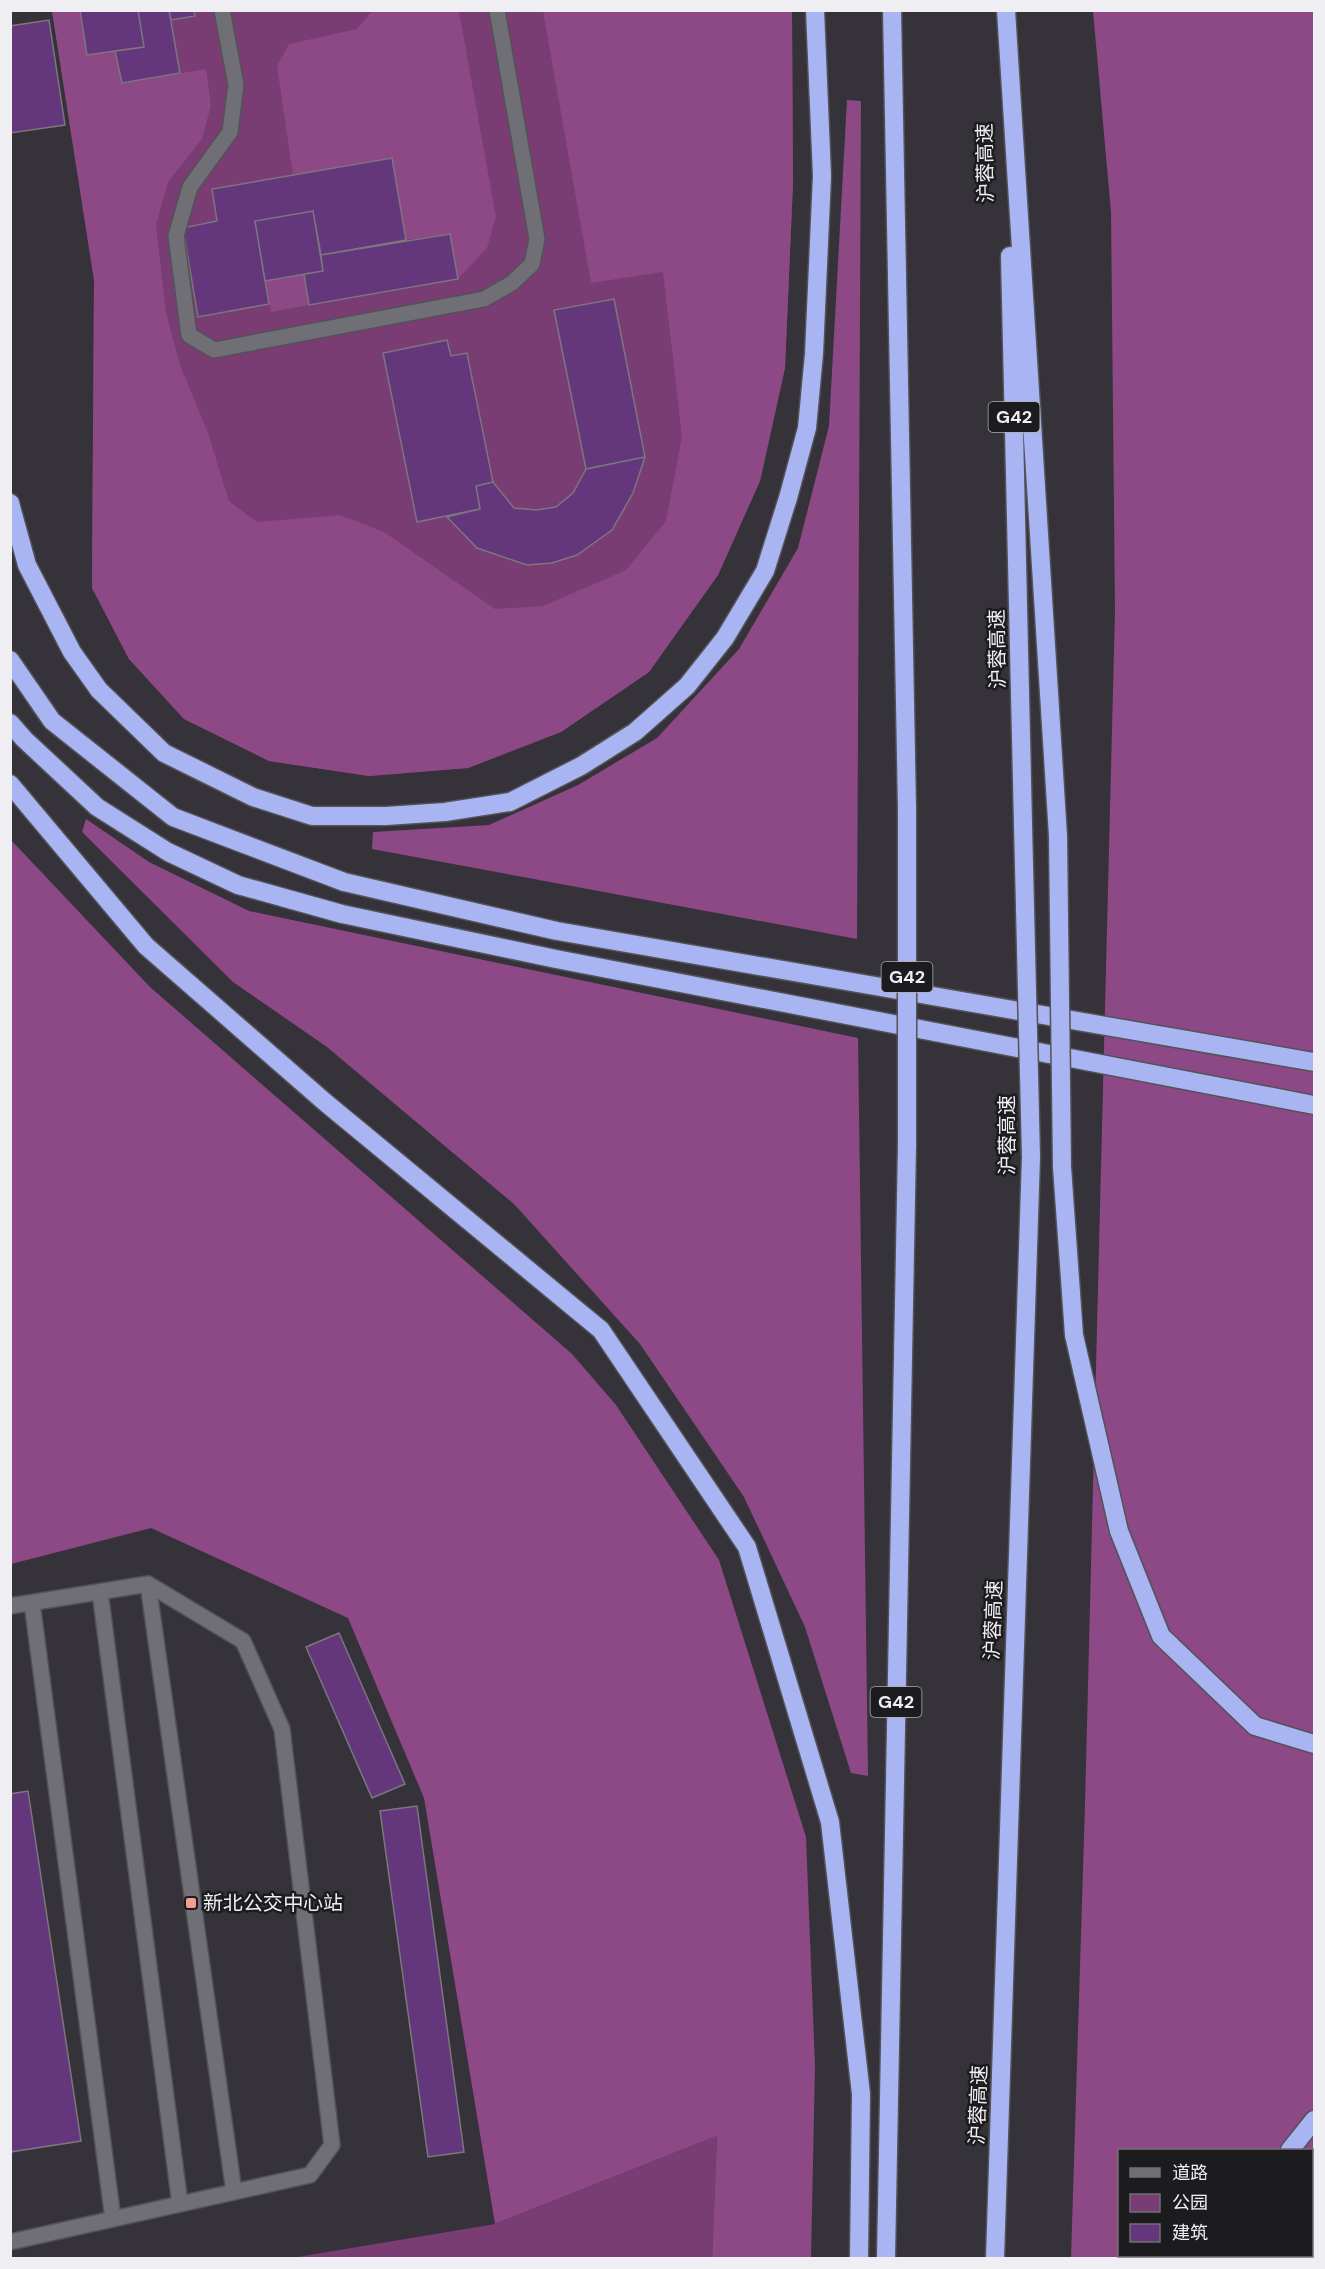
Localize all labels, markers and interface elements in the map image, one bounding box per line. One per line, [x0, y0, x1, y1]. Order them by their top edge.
street label: 沪蓉高速 [971, 123, 999, 203]
road number: G42 [988, 402, 1040, 432]
street label: 沪蓉高速 [983, 609, 1011, 689]
road number: G42 [882, 962, 932, 992]
street label: 沪蓉高速 [994, 1095, 1020, 1175]
street label: 沪蓉高速 [979, 1580, 1007, 1660]
road number: G42 [870, 1687, 922, 1717]
place label: 新北公交中心站 [203, 1890, 343, 1916]
marker: 新北公交中心站 [184, 1896, 198, 1910]
street label: 沪蓉高速 [964, 2065, 992, 2145]
legend [1118, 2149, 1313, 2257]
text: 道路 [1172, 2161, 1208, 2185]
text: 公园 [1172, 2191, 1208, 2215]
text: 建筑 [1172, 2221, 1208, 2245]

